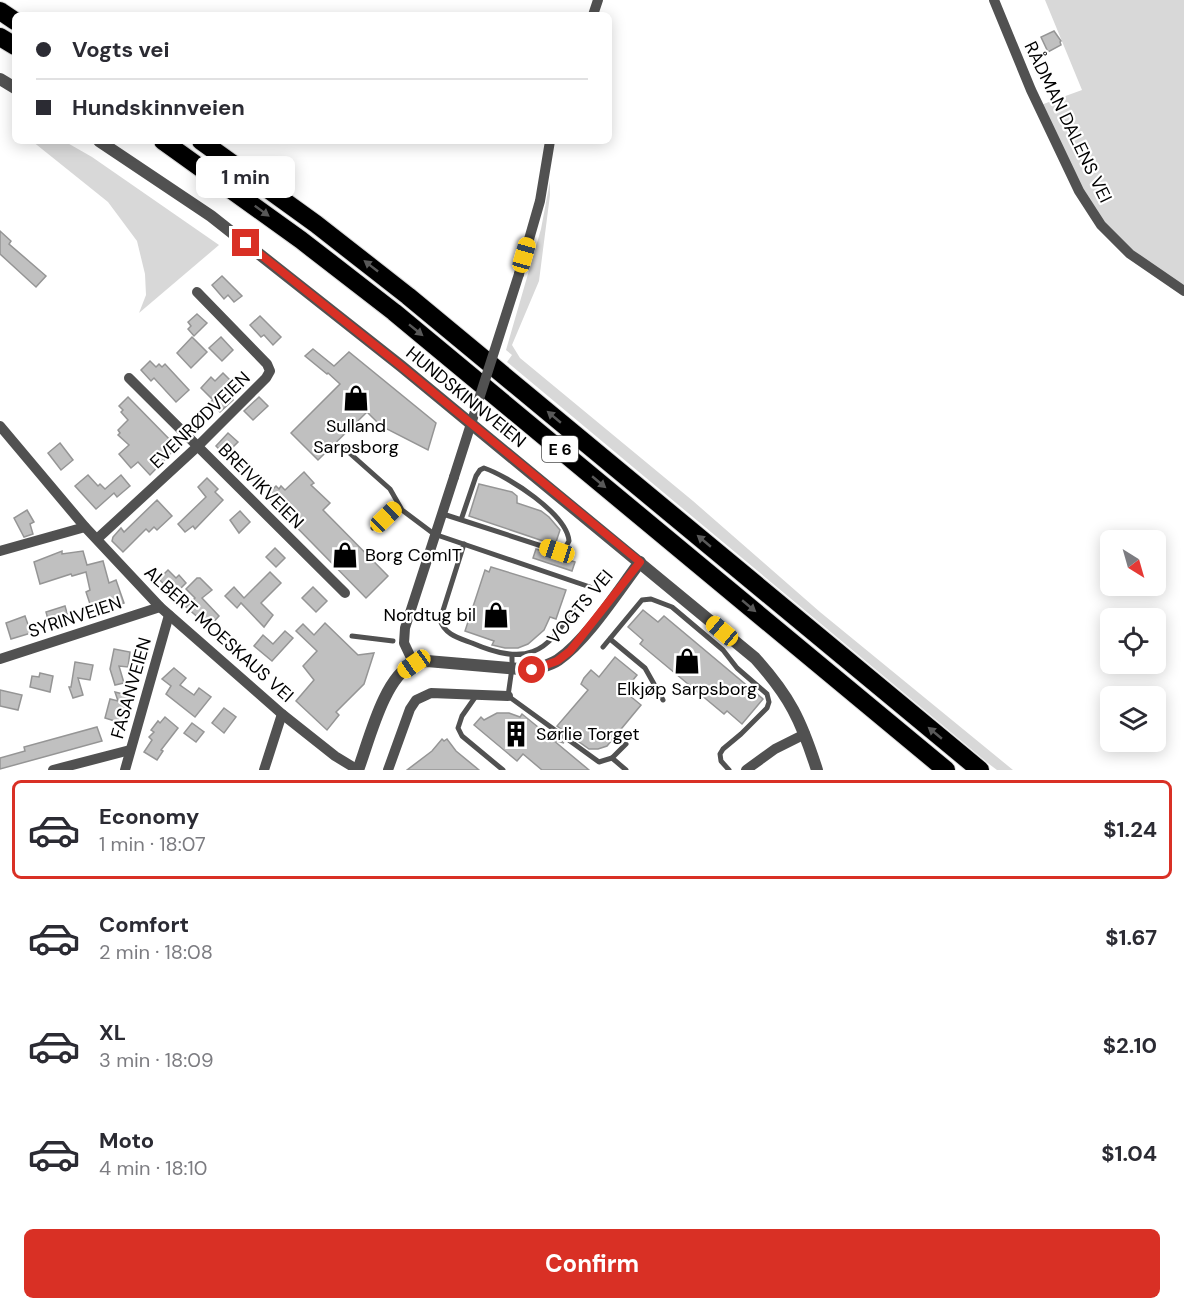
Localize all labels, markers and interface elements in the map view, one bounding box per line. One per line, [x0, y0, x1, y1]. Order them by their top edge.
text: Vogts vei [72, 35, 170, 64]
street label: RÅDMAN DALENS VEI [1019, 37, 1117, 207]
text: Hundskinnveien [72, 93, 245, 122]
callout: 1 min [196, 156, 296, 198]
text: 1 min [221, 164, 270, 190]
one-way arrow [254, 205, 270, 217]
route end [232, 229, 259, 256]
car [510, 235, 538, 275]
one-way arrow [363, 260, 379, 273]
one-way arrow [409, 324, 424, 336]
street label: HUNDSKINNVEIEN [401, 341, 531, 453]
street label: EVENRØDVEIEN [145, 366, 255, 474]
shop icon: Sulland Sarpsborg [341, 383, 371, 413]
one-way arrow [546, 410, 562, 423]
place label: Sulland Sarpsborg [313, 414, 399, 459]
road number: E 6 [542, 436, 578, 462]
street label: BREIVIKVEIEN [213, 438, 309, 534]
one-way arrow [591, 475, 607, 488]
car [367, 498, 405, 536]
north arrow [1100, 530, 1166, 596]
map controls [1100, 530, 1166, 752]
one-way arrow [696, 535, 712, 548]
car [537, 537, 577, 565]
shop icon: Borg ComIT [330, 540, 360, 570]
place label: Borg ComIT [365, 543, 462, 567]
street label: ALBERT MOESKAUS VEI [139, 560, 299, 708]
street label: VOGTS VEI [542, 565, 618, 649]
street label: SYRINVEIEN [25, 591, 125, 643]
one-way arrow [741, 599, 756, 612]
shop icon: Nordtug bil [481, 600, 511, 630]
place label: Nordtug bil [383, 603, 476, 627]
button: locate [1100, 608, 1166, 674]
car [702, 613, 742, 649]
street label: FASANVEIEN [105, 635, 157, 741]
car [394, 646, 434, 682]
shop icon: Elkjøp Sarpsborg [672, 646, 702, 676]
route start [518, 656, 545, 683]
place label: Elkjøp Sarpsborg [617, 677, 757, 701]
button: layers [1100, 686, 1166, 752]
building icon: Sørlie Torget [501, 719, 531, 749]
place label: Sørlie Torget [536, 722, 639, 746]
one-way arrow [928, 727, 943, 740]
text: Economy [99, 802, 199, 831]
icon: car [27, 803, 81, 857]
text: $1.24 [1103, 815, 1157, 844]
text: 1 min · 18:07 [99, 831, 206, 857]
text: Comfort [99, 910, 189, 939]
icon: car [27, 911, 81, 965]
text: $1.67 [1105, 923, 1157, 952]
text: 2 min · 18:08 [99, 939, 213, 965]
text: XL [99, 1018, 126, 1047]
icon: car [27, 1019, 81, 1073]
text: $2.10 [1103, 1031, 1157, 1060]
text: 3 min · 18:09 [99, 1047, 214, 1073]
text: Moto [99, 1126, 154, 1155]
icon: car [27, 1127, 81, 1181]
text: $1.04 [1101, 1139, 1157, 1168]
text: 4 min · 18:10 [99, 1155, 208, 1181]
button: Confirm [24, 1229, 1160, 1298]

